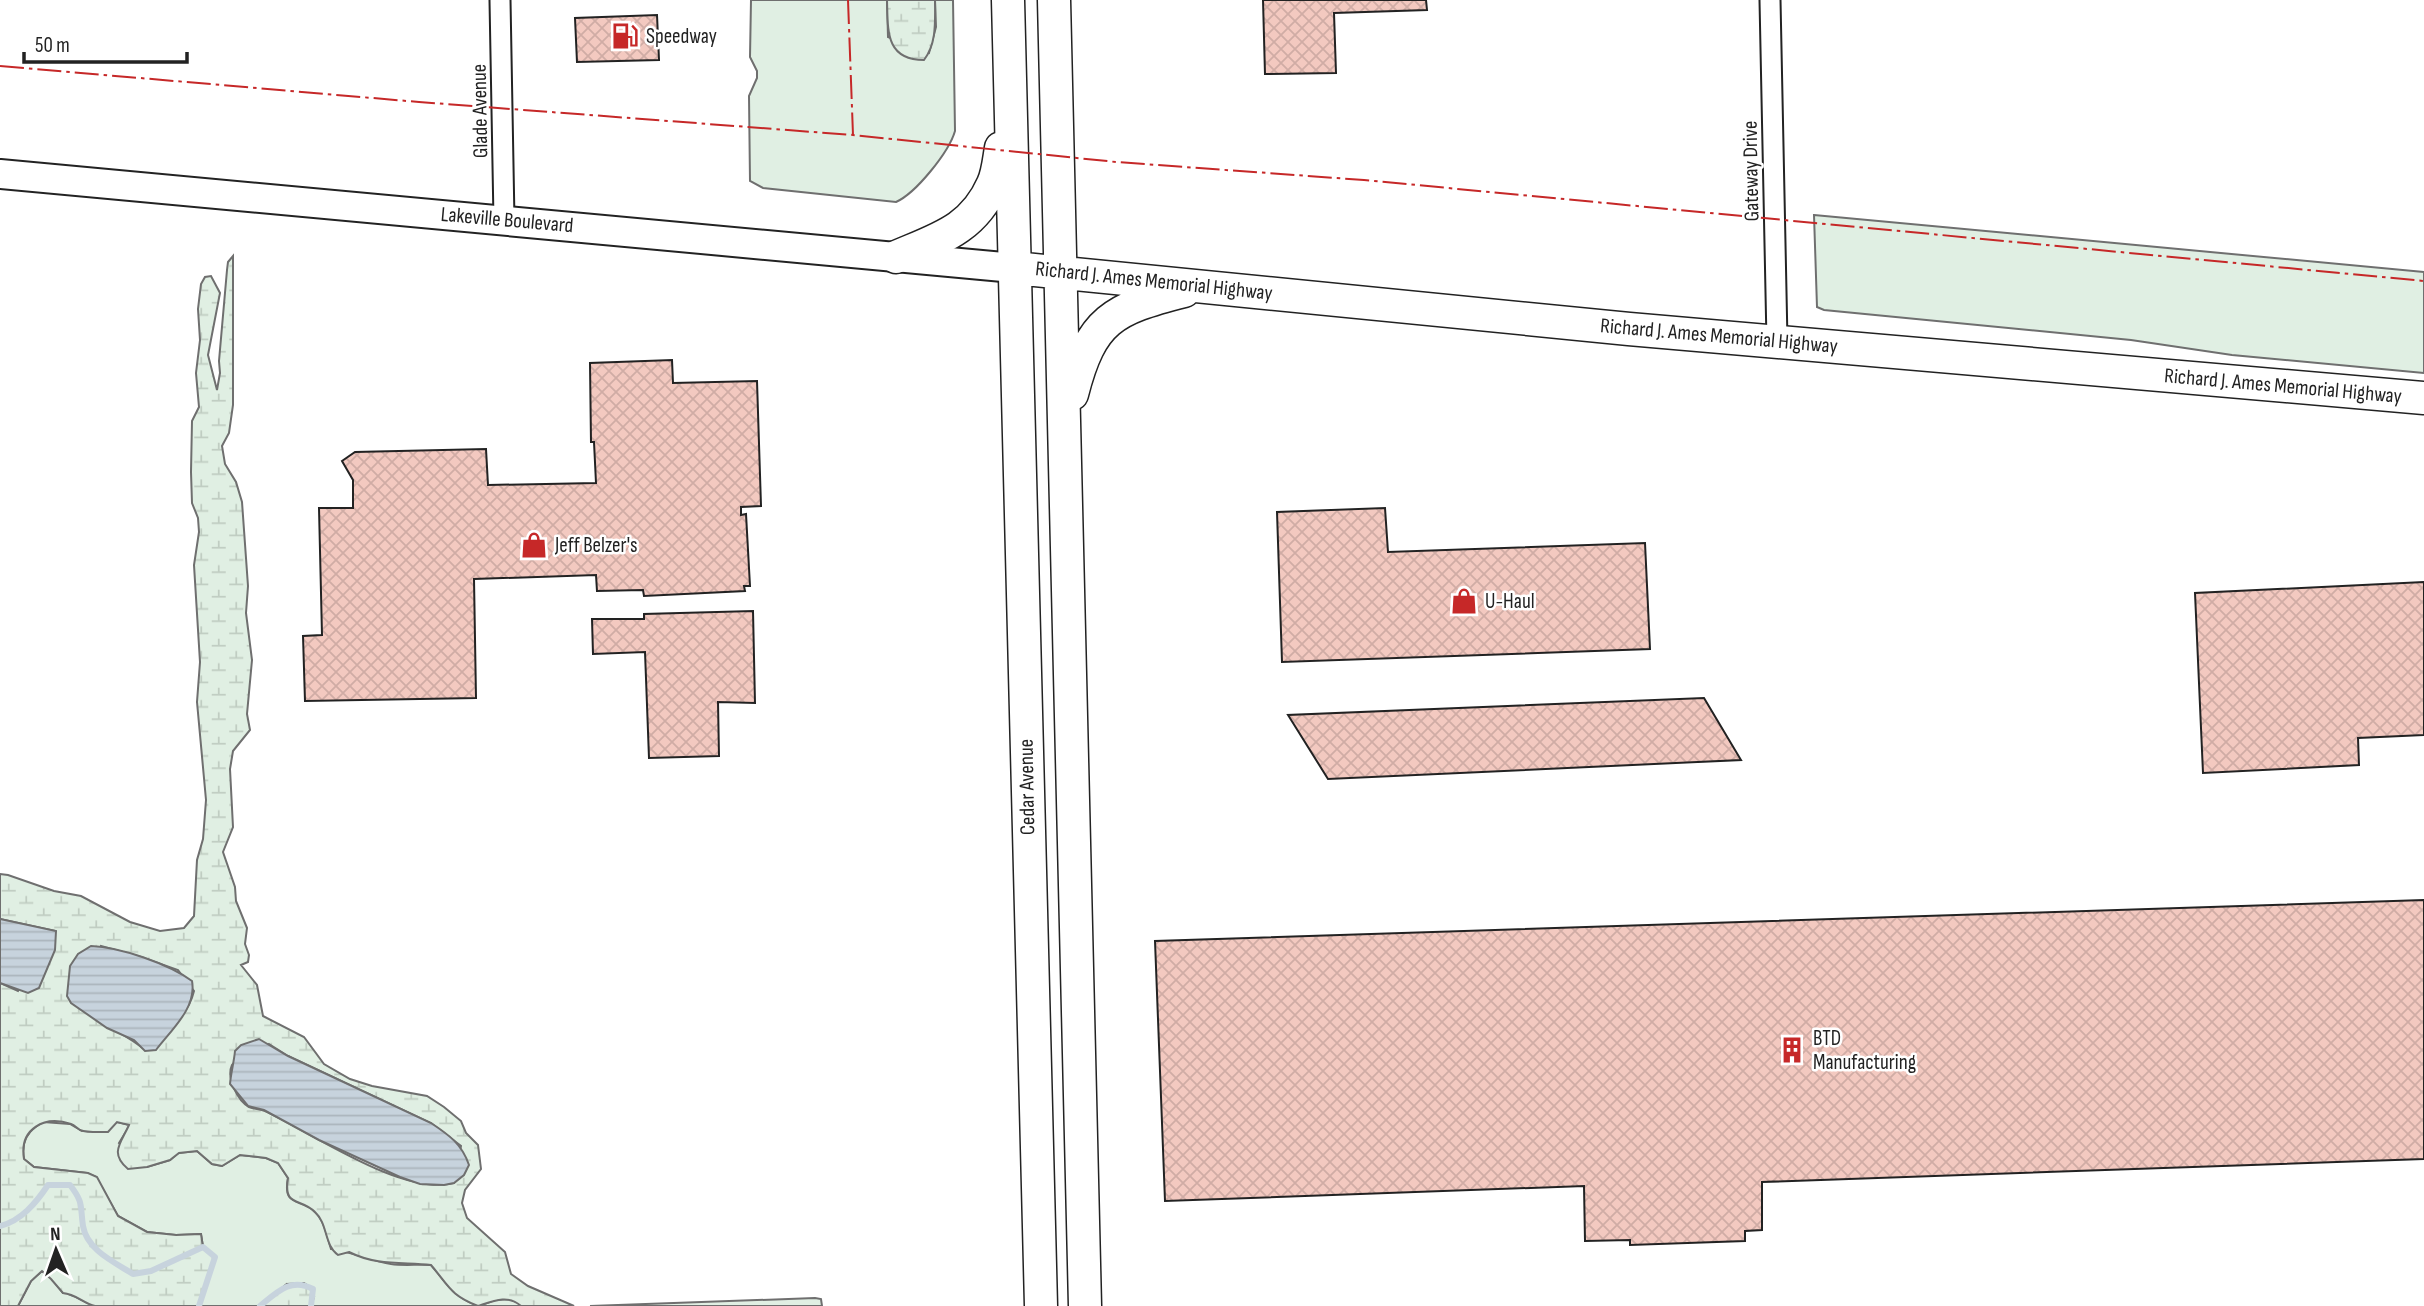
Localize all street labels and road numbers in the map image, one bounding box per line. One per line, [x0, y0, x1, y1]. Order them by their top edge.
street label: Glade Avenue [467, 64, 493, 158]
street label: Gateway Drive [1738, 120, 1764, 222]
street label: Lakeville Boulevard [440, 202, 574, 238]
street label: Richard J. Ames Memorial Highway [1034, 256, 1274, 306]
street label: Richard J. Ames Memorial Highway [1599, 313, 1839, 359]
street label: Richard J. Ames Memorial Highway [2163, 363, 2403, 409]
street label: Cedar Avenue [1014, 739, 1040, 835]

